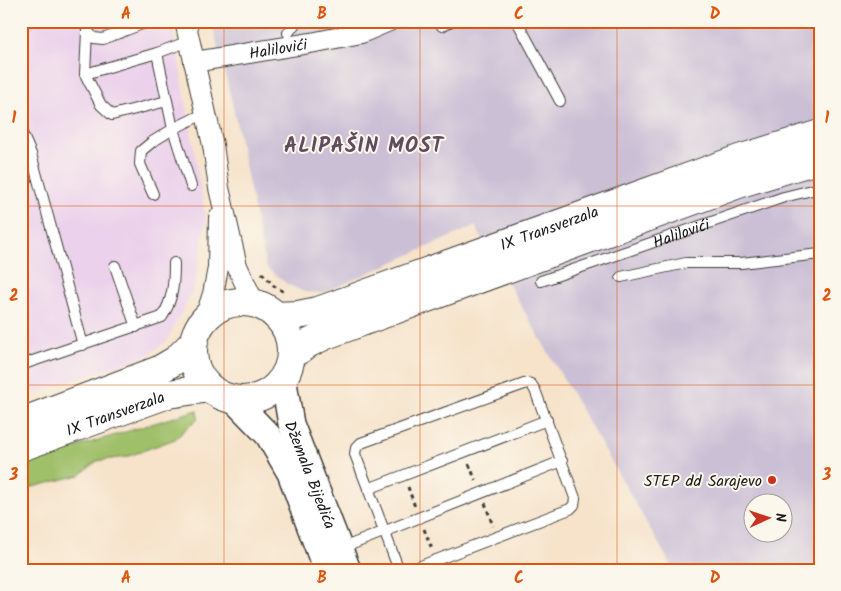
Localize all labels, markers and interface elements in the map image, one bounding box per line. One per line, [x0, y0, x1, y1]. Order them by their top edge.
text: A [121, 2, 131, 27]
text: B [317, 2, 327, 27]
text: C [514, 2, 524, 27]
text: D [710, 2, 721, 27]
street label: Halilovići [247, 32, 310, 67]
text: 1 [12, 106, 17, 131]
text: 1 [825, 106, 830, 131]
district label: ALIPAŠIN MOST [284, 130, 446, 163]
street label: IX Transverzala [497, 200, 602, 258]
street label: Halilovići [650, 212, 714, 255]
text: 2 [9, 284, 19, 309]
text: 2 [822, 284, 832, 309]
street label: IX Transverzala [63, 385, 168, 444]
street label: Džemala Bijedića [277, 417, 342, 533]
text: 3 [9, 463, 19, 488]
text: 3 [822, 463, 832, 488]
place label: STEP dd Sarajevo [644, 469, 762, 494]
marker: STEP dd Sarajevo [766, 474, 778, 486]
north arrow [744, 494, 794, 544]
text: N [769, 512, 791, 523]
text: A [121, 566, 131, 591]
text: B [317, 566, 327, 591]
text: C [514, 566, 524, 591]
text: D [710, 566, 721, 591]

